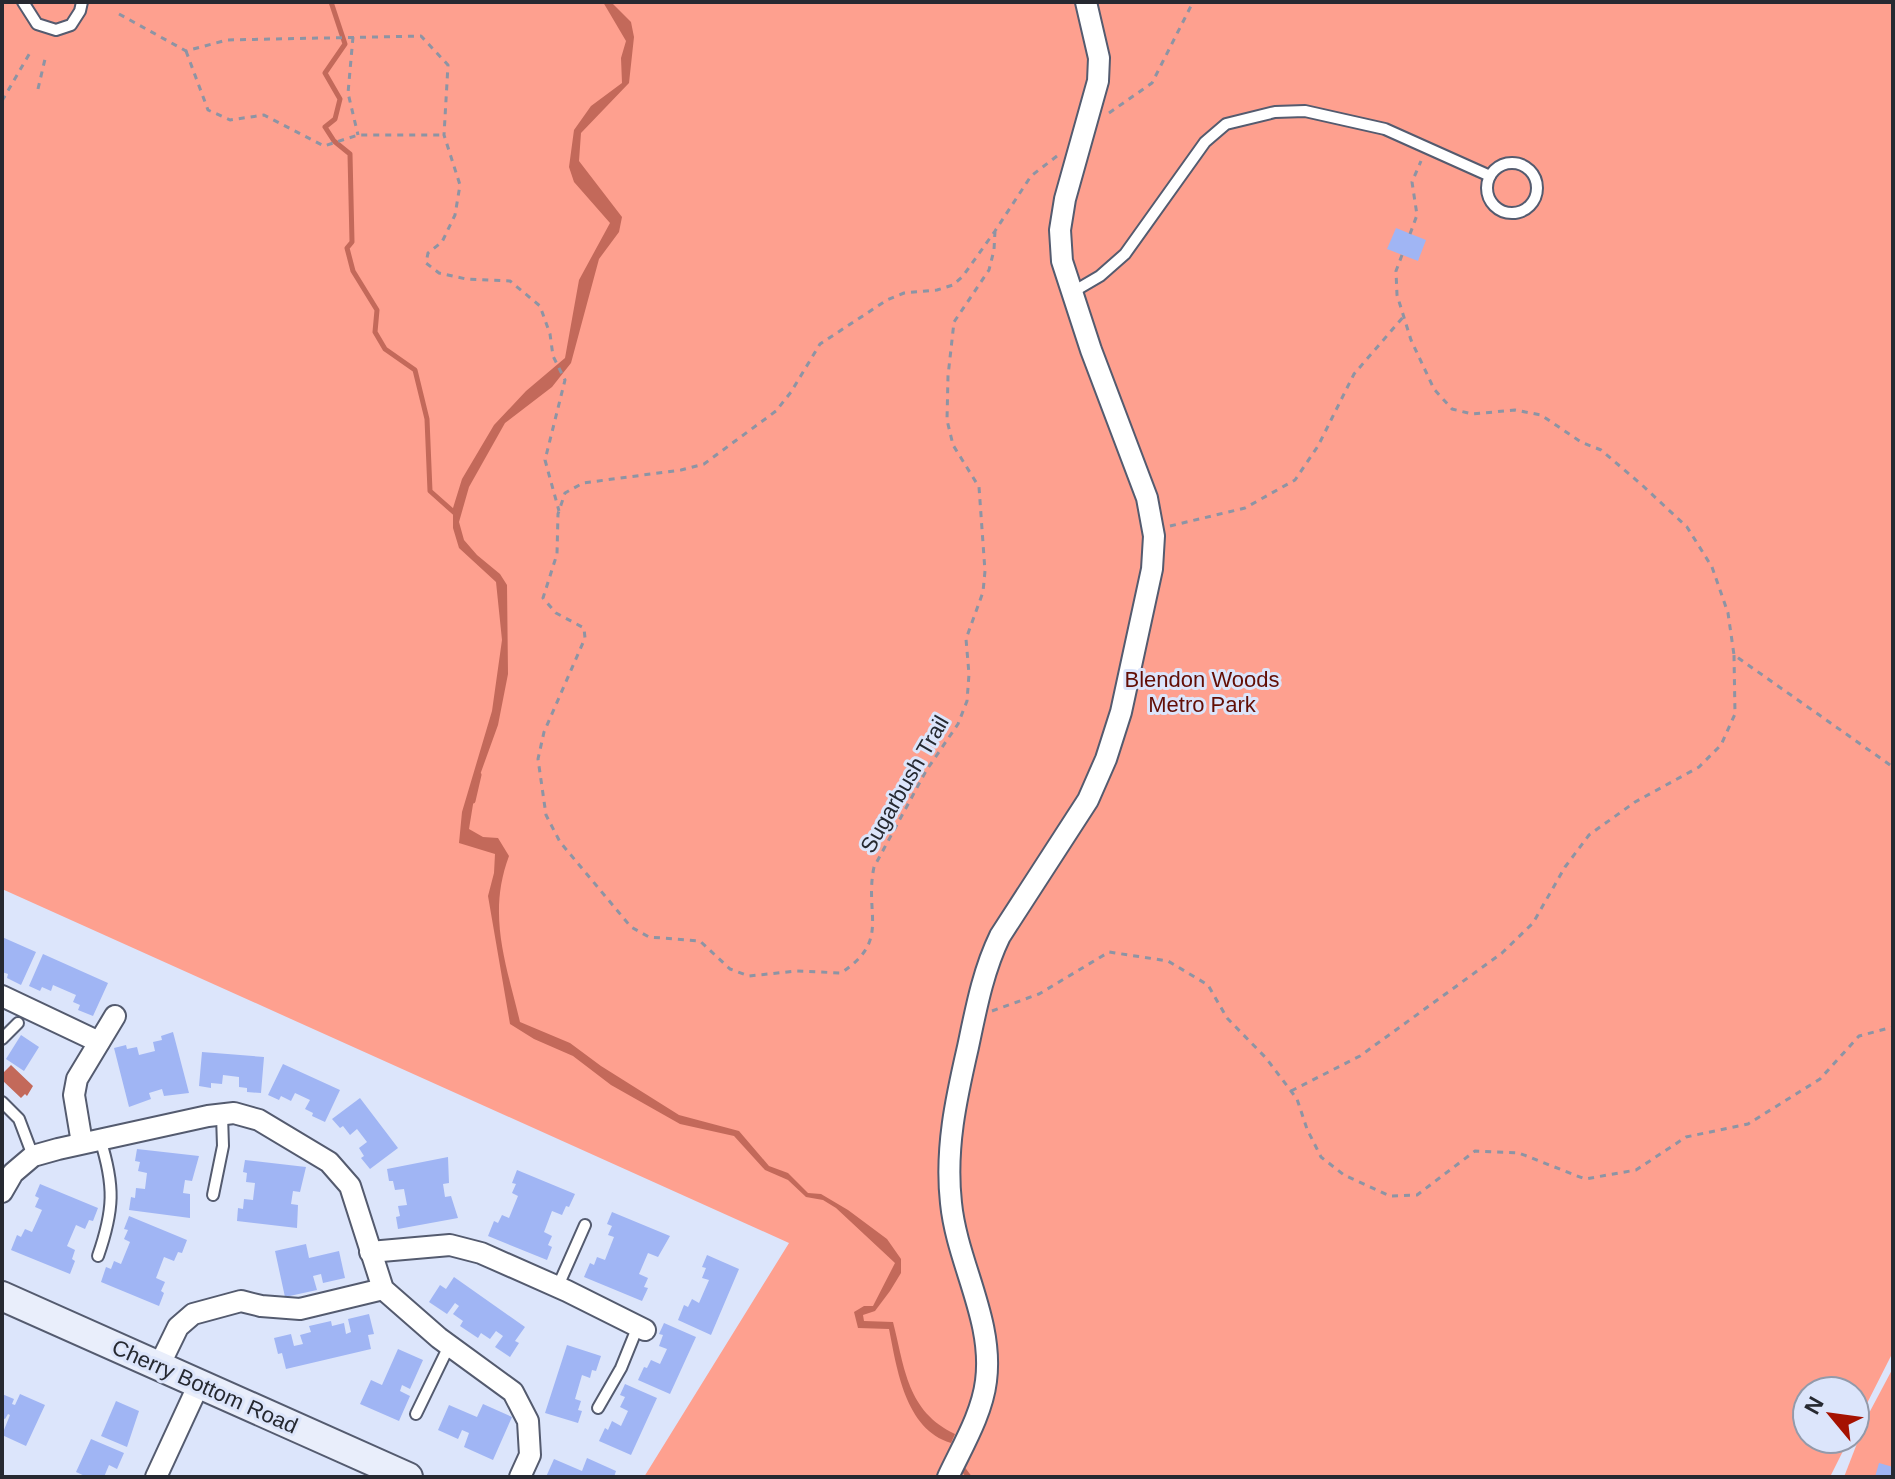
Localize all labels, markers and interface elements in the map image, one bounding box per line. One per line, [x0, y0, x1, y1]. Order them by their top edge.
park label: Blendon Woods Metro Park [1125, 667, 1279, 717]
street label: Sugarbush Trail [855, 711, 954, 857]
street label: Cherry Bottom Road [108, 1334, 301, 1439]
north arrow [1791, 1375, 1871, 1455]
text: N [1799, 1393, 1829, 1419]

